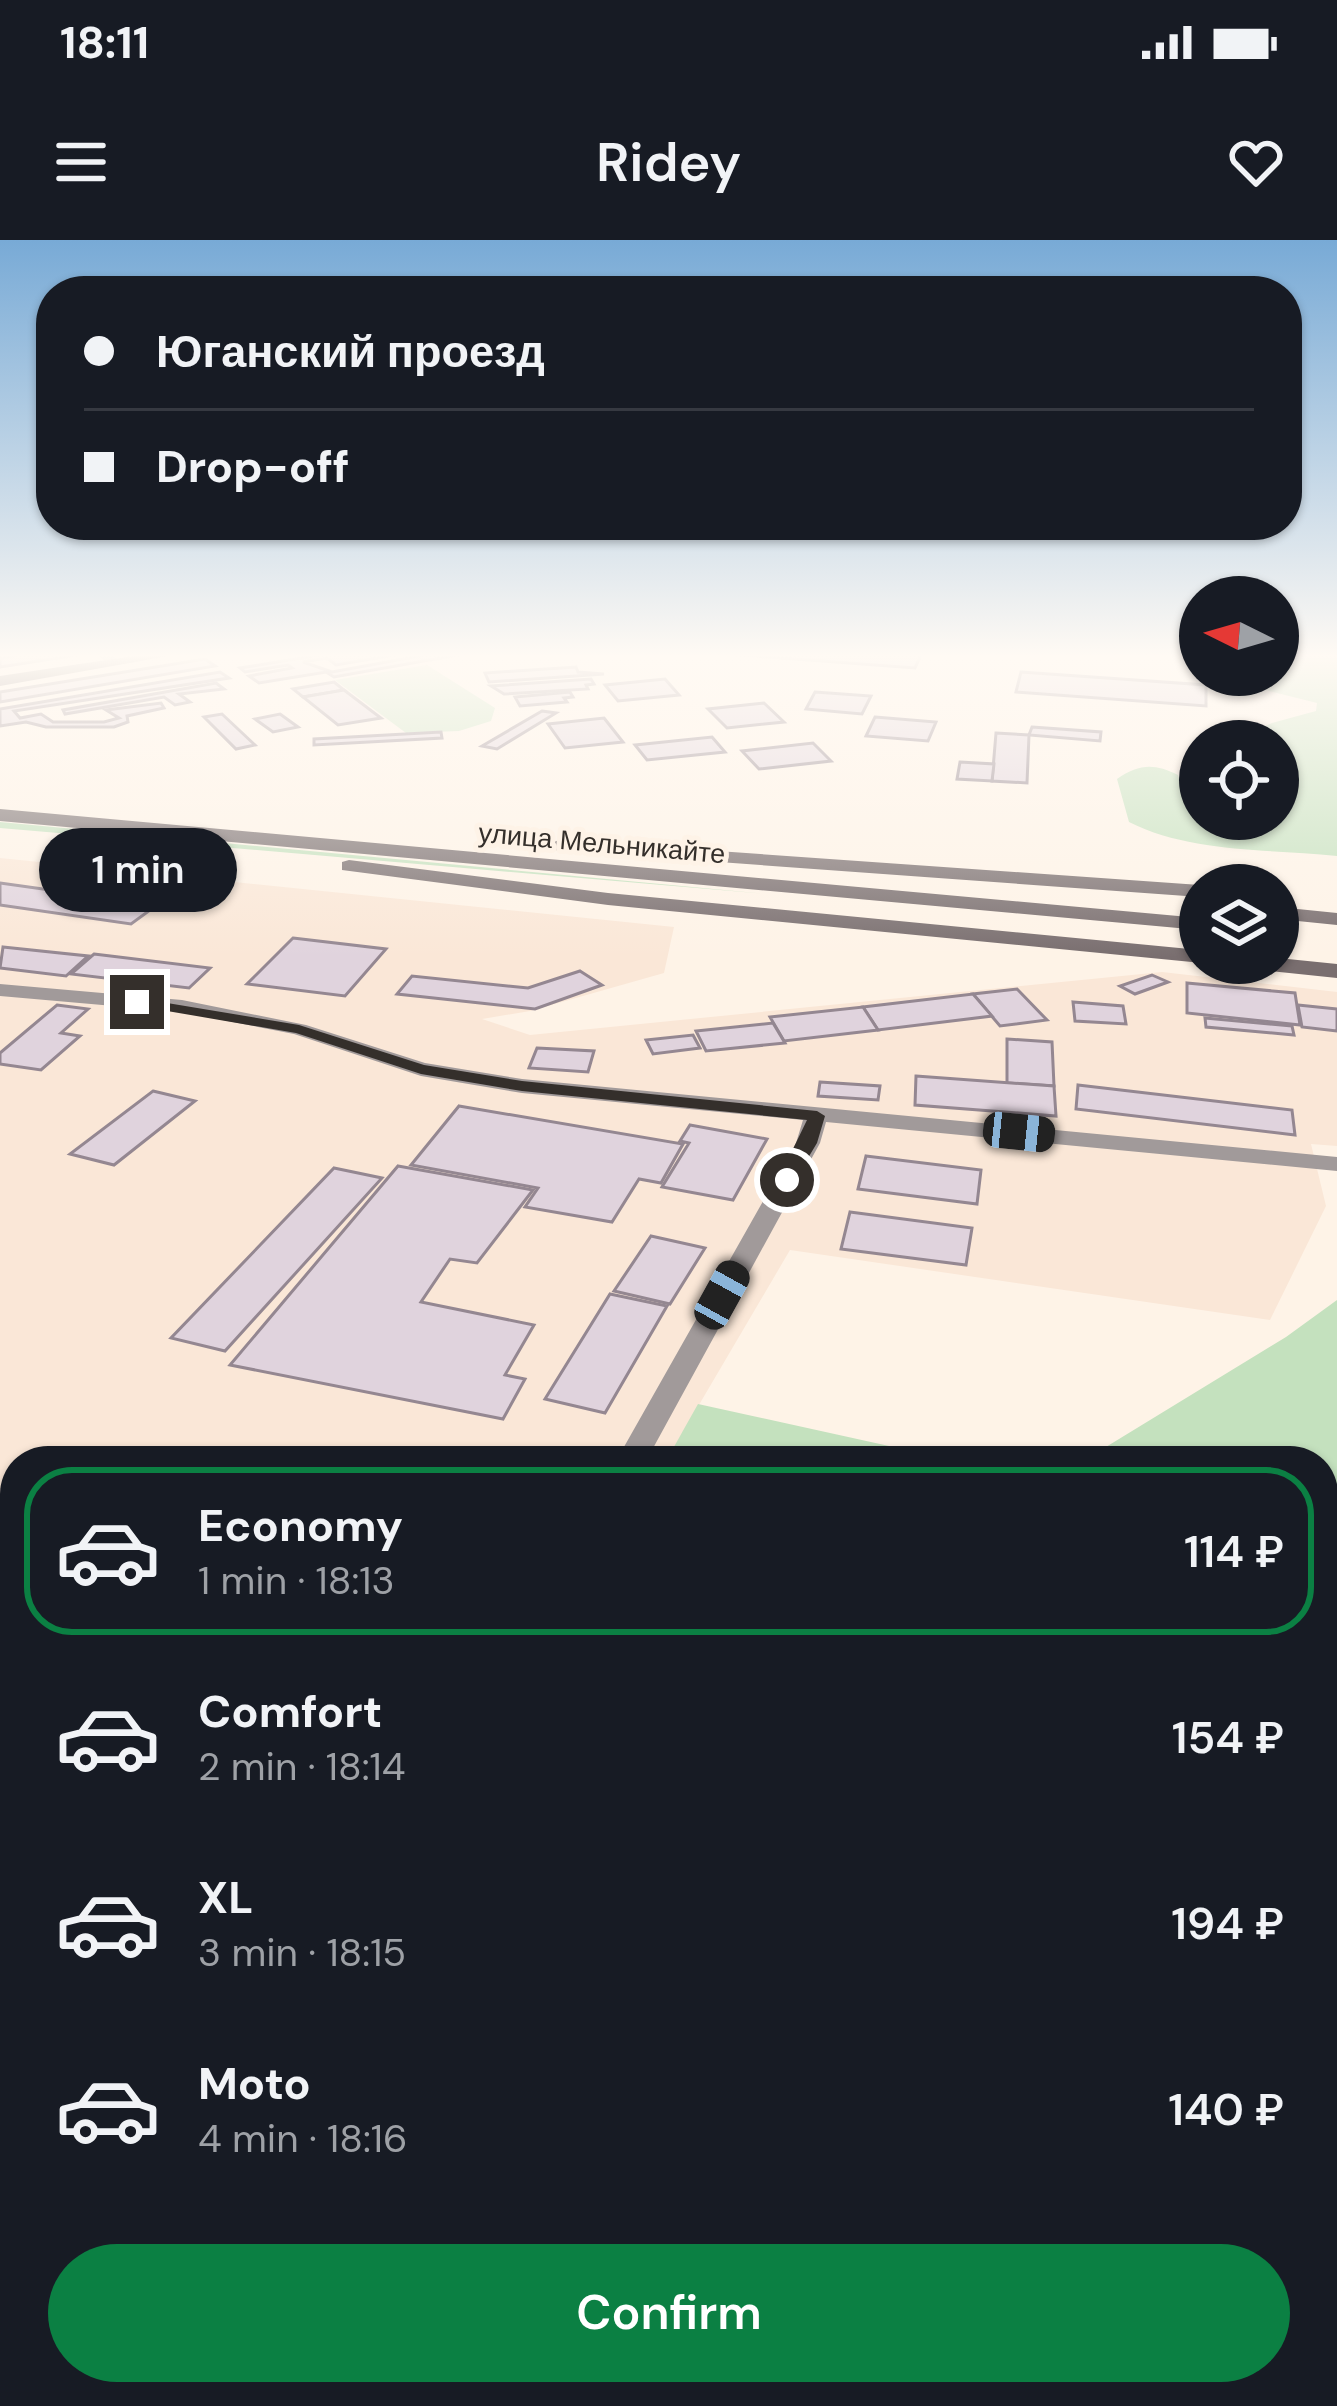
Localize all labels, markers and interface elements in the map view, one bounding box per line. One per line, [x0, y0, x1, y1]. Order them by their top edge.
text: 18:11 [60, 13, 149, 72]
text: Ridey [596, 127, 741, 198]
icon: menu [48, 129, 114, 195]
icon: heart [1223, 129, 1289, 195]
text: Юганский проезд [156, 322, 545, 381]
text: Drop-off [156, 437, 350, 496]
north arrow [1179, 576, 1299, 696]
map controls [1179, 576, 1299, 984]
button: locate [1179, 720, 1299, 840]
street label: улица Мельникайте [477, 815, 727, 871]
callout: 1 min [38, 828, 236, 912]
text: 1 min [91, 844, 185, 895]
button: layers [1179, 864, 1299, 984]
route end [110, 975, 164, 1029]
car [981, 1110, 1057, 1154]
route start [760, 1153, 814, 1207]
car [689, 1255, 755, 1335]
text: Economy [198, 1496, 403, 1555]
icon: car [54, 1497, 162, 1605]
text: 114 ₽ [1184, 1522, 1284, 1581]
text: 1 min · 18:13 [198, 1555, 394, 1606]
text: Comfort [198, 1682, 382, 1741]
icon: car [54, 1683, 162, 1791]
text: 154 ₽ [1172, 1708, 1284, 1767]
text: 2 min · 18:14 [198, 1741, 405, 1792]
text: XL [198, 1868, 253, 1927]
icon: car [54, 1869, 162, 1977]
text: 194 ₽ [1171, 1894, 1284, 1953]
text: 3 min · 18:15 [198, 1927, 406, 1978]
text: Moto [198, 2054, 311, 2113]
icon: car [54, 2055, 162, 2163]
text: 140 ₽ [1168, 2080, 1284, 2139]
text: 4 min · 18:16 [198, 2113, 407, 2164]
button: Confirm [48, 2244, 1290, 2382]

